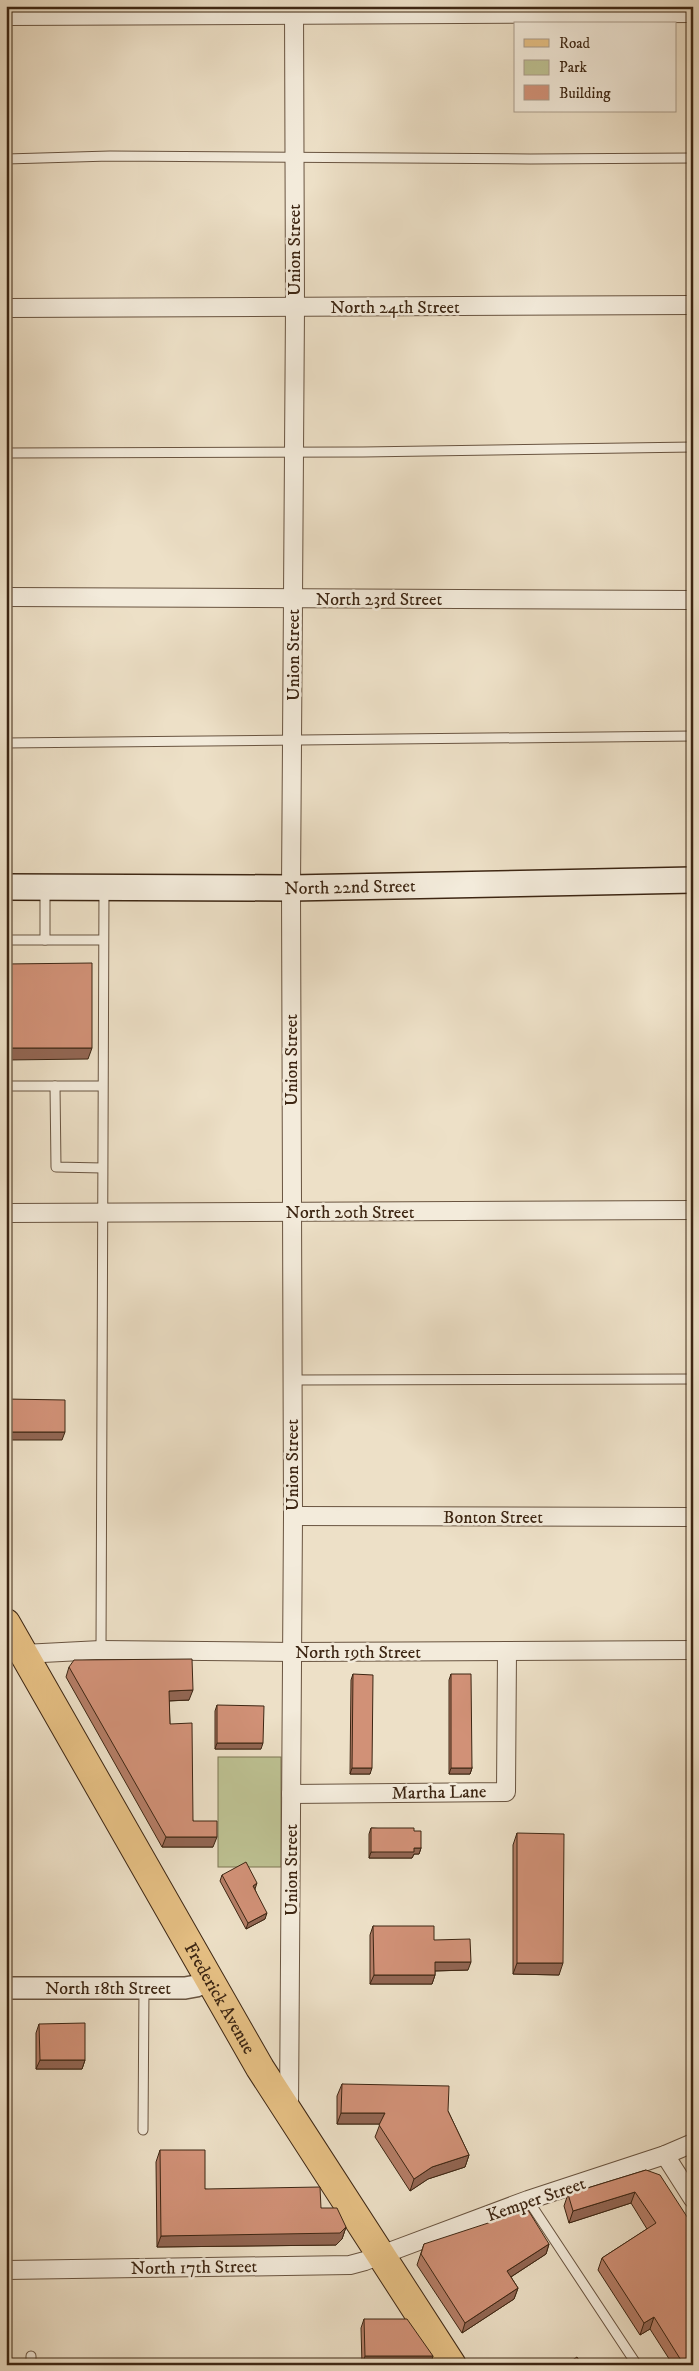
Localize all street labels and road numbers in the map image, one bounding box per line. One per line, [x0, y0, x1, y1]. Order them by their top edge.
street label: Union Street [284, 204, 306, 296]
street label: North 24th Street [330, 297, 460, 319]
street label: North 23rd Street [316, 589, 442, 611]
street label: Union Street [283, 609, 305, 701]
street label: North 22nd Street [284, 876, 416, 900]
street label: Union Street [281, 1014, 303, 1106]
street label: North 20th Street [285, 1202, 415, 1224]
street label: Union Street [282, 1419, 304, 1511]
street label: Bonton Street [443, 1507, 543, 1529]
street label: North 19th Street [295, 1642, 421, 1664]
street label: Martha Lane [391, 1781, 487, 1805]
street label: Union Street [281, 1824, 303, 1916]
street label: Frederick Avenue [179, 1939, 260, 2058]
street label: North 18th Street [45, 1978, 171, 2000]
street label: Kemper Street [484, 2173, 589, 2227]
street label: North 17th Street [131, 2256, 258, 2280]

